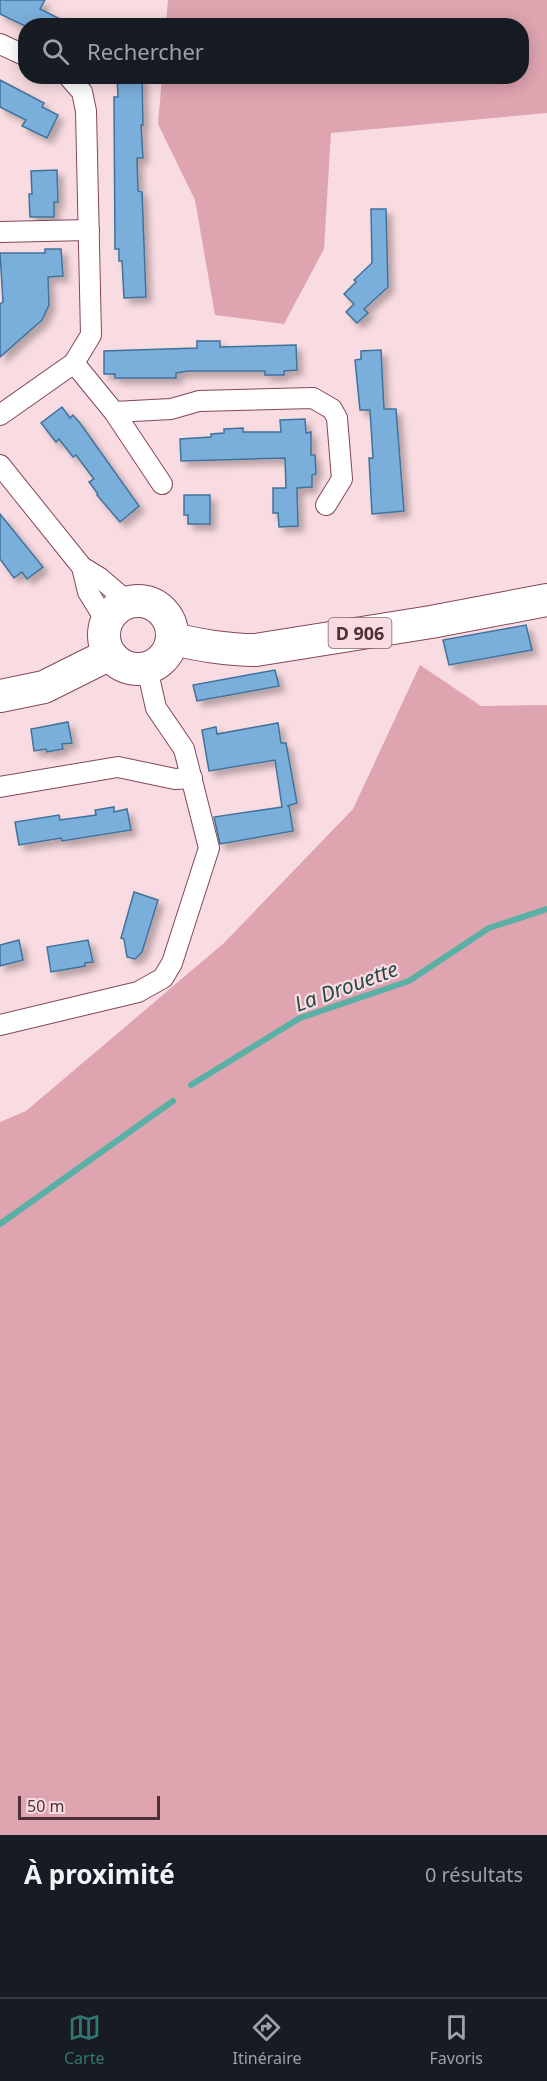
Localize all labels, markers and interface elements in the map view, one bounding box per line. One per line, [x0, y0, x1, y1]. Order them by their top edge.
search box [18, 18, 529, 84]
icon: search [39, 35, 72, 68]
text: Rechercher [87, 36, 204, 66]
road number: D 906 [328, 618, 392, 648]
water label: La Drouette [290, 954, 402, 1018]
scale bar [18, 1793, 160, 1820]
text: 50 m [27, 1795, 64, 1817]
text: À proximité [24, 1856, 175, 1892]
text: 0 résultats [425, 1861, 523, 1888]
tab: Carte [64, 2011, 105, 2069]
tab: Itinéraire [233, 2011, 301, 2069]
tab: Favoris [429, 2011, 483, 2069]

